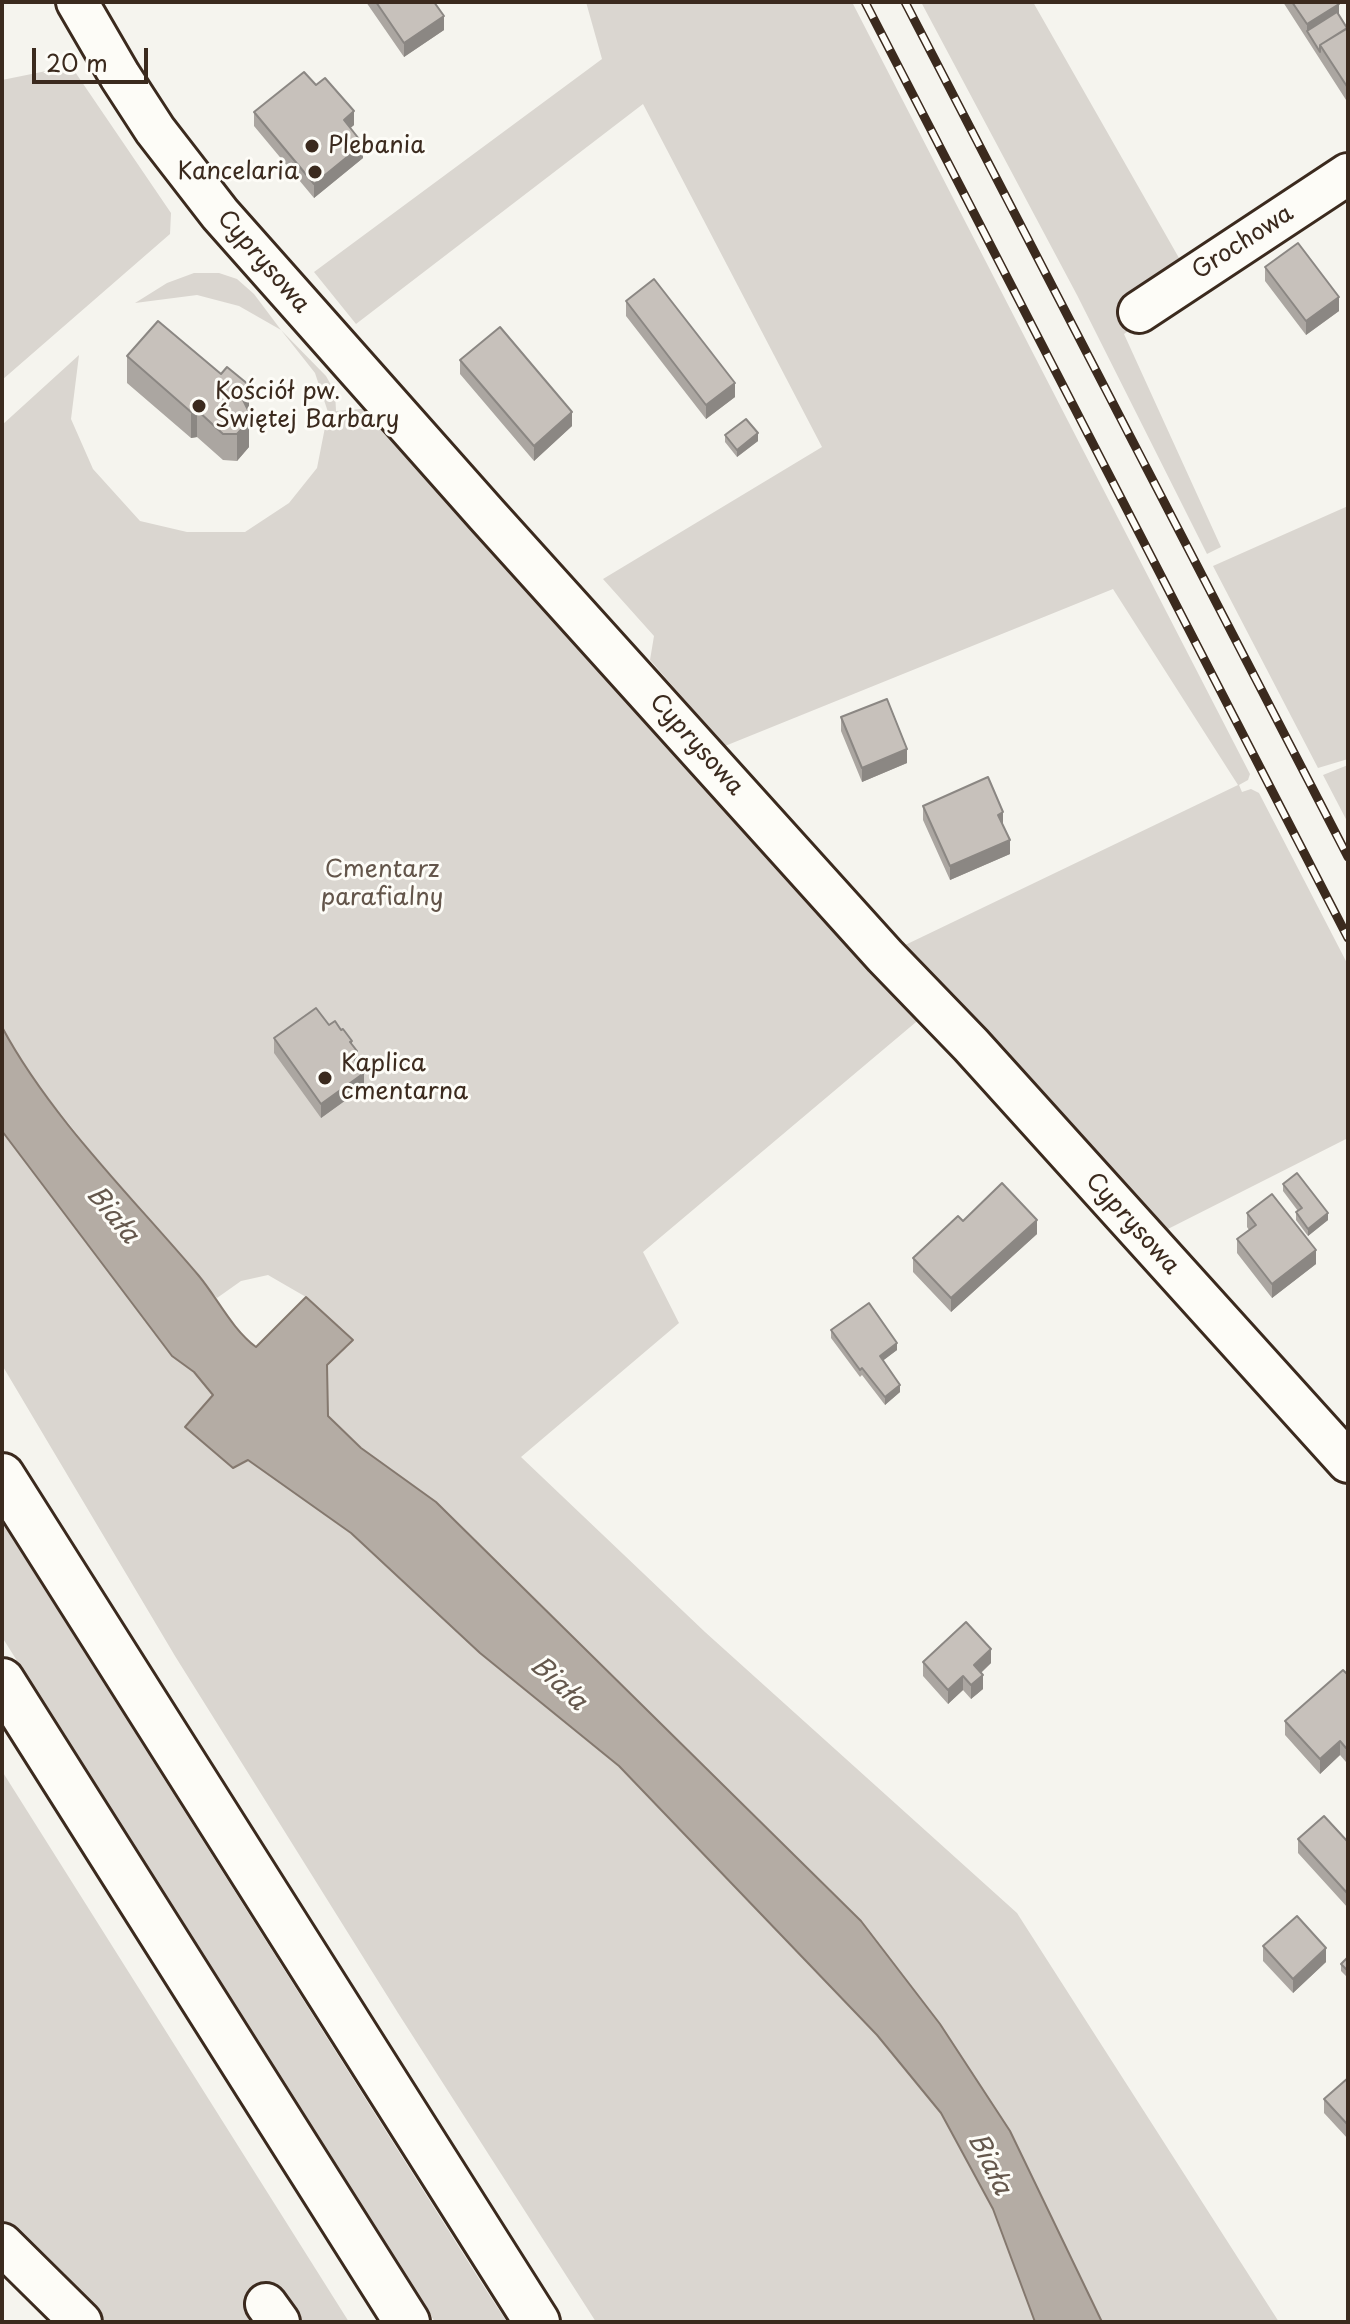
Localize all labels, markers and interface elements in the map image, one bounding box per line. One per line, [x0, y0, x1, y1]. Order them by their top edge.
scale bar [36, 32, 152, 82]
text: 20 m [46, 44, 108, 80]
place label: Plebania [328, 132, 425, 160]
marker: Plebania [303, 137, 321, 155]
place label: Kancelaria [178, 158, 299, 186]
marker: Kancelaria [306, 163, 324, 181]
street label: Grochowa [1187, 200, 1299, 286]
street label: Cyprysowa [211, 205, 315, 319]
place label: Kościół pw. Świętej Barbary [215, 378, 399, 434]
marker: Kościół pw. Świętej Barbary [190, 397, 208, 415]
street label: Cyprysowa [643, 688, 749, 802]
park label: Cmentarz parafialny [320, 856, 444, 912]
place label: Kaplica cmentarna [341, 1050, 468, 1106]
marker: Kaplica cmentarna [316, 1069, 334, 1087]
street label: Cyprysowa [1079, 1167, 1185, 1281]
water label: Biała [79, 1180, 145, 1250]
water label: Biała [524, 1650, 592, 1718]
water label: Biała [961, 2128, 1017, 2200]

